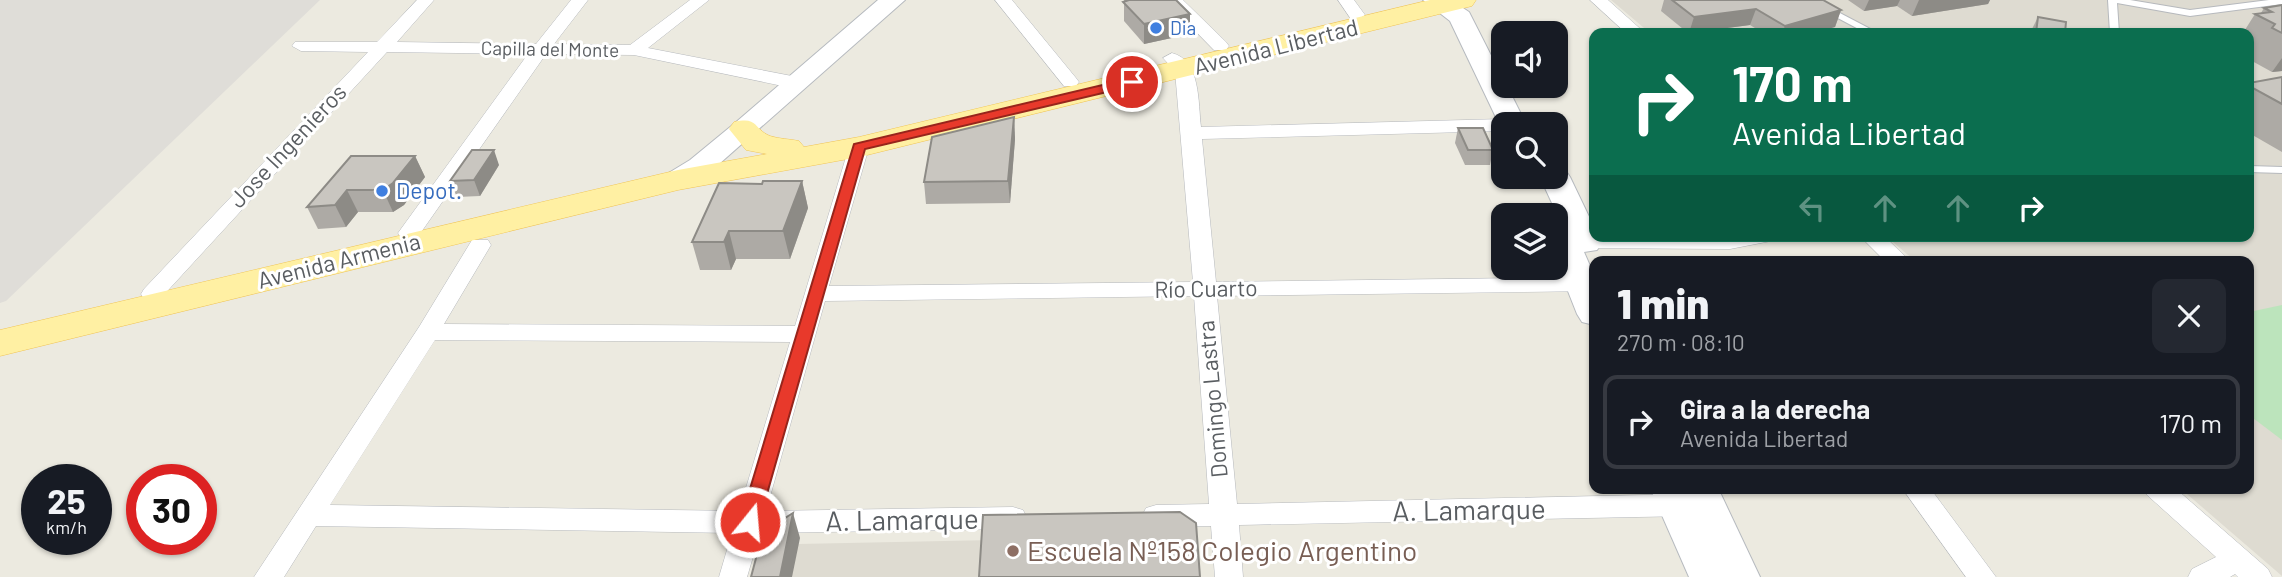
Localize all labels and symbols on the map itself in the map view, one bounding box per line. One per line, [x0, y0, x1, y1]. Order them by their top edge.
street label: Avenida Libertad [1191, 12, 1361, 80]
place label: Dia [1170, 16, 1196, 39]
marker: Dia [1148, 20, 1164, 36]
street label: Capilla del Monte [481, 36, 619, 61]
pin [1102, 52, 1162, 112]
street label: Jose Ingenieros [223, 78, 352, 213]
place label: Depot. [396, 176, 462, 204]
marker: Depot. [374, 183, 390, 199]
street label: Avenida Armenia [254, 226, 423, 294]
street label: Río Cuarto [1154, 273, 1258, 303]
street label: Domingo Lastra [1191, 319, 1233, 479]
speed limit sign: 30 [126, 464, 217, 555]
position arrow [713, 485, 787, 559]
street label: A. Lamarque [1392, 491, 1546, 527]
street label: A. Lamarque [825, 501, 979, 537]
place label: Escuela Nº158 Colegio Argentino [1027, 533, 1417, 567]
marker: Escuela Nº158 Colegio Argentino [1005, 543, 1021, 559]

